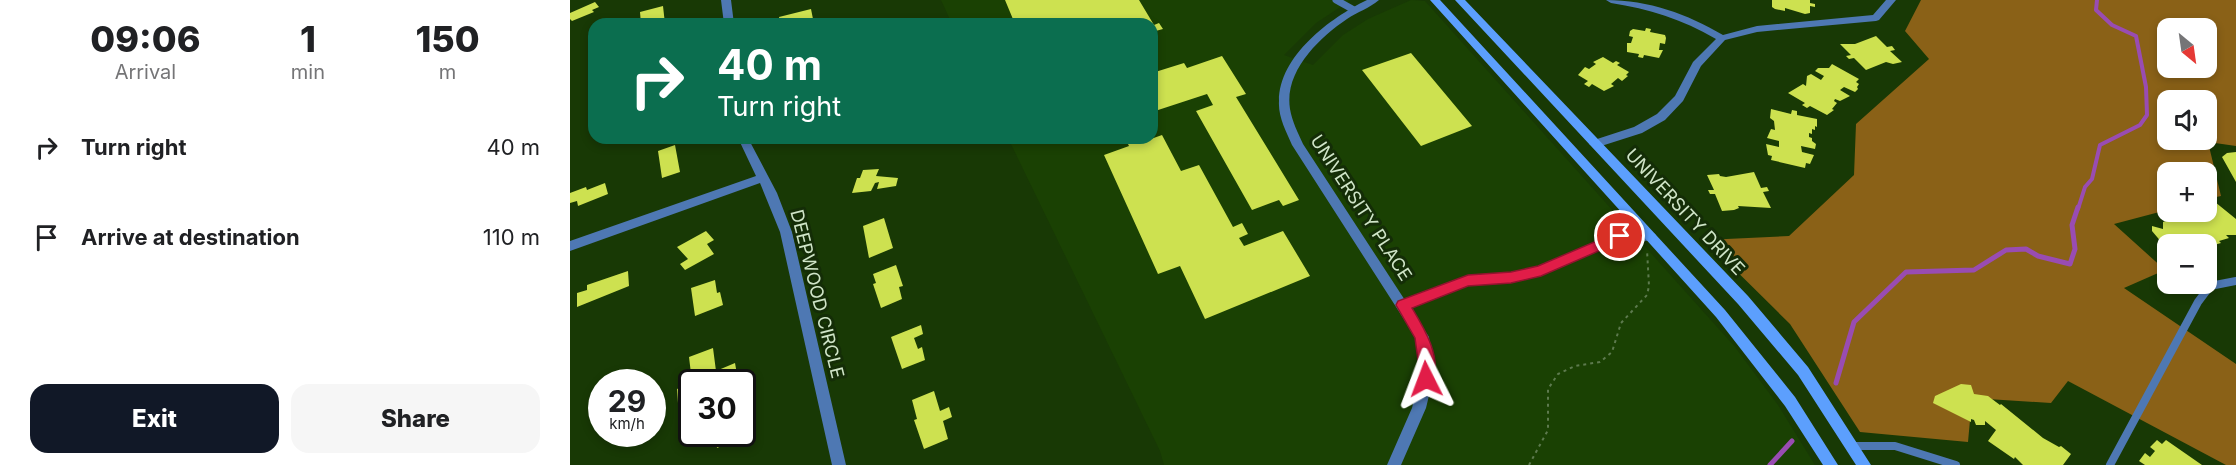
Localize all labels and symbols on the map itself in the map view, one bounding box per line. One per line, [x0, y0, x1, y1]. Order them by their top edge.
north arrow [2157, 18, 2217, 78]
street label: UNIVERSITY PLACE [1306, 131, 1416, 285]
street label: UNIVERSITY DRIVE [1621, 144, 1749, 279]
street label: DEEPWOOD CIRCLE [786, 207, 849, 380]
pin [1594, 210, 1645, 261]
position arrow [1394, 347, 1458, 411]
speed limit sign: 30 [678, 369, 756, 447]

